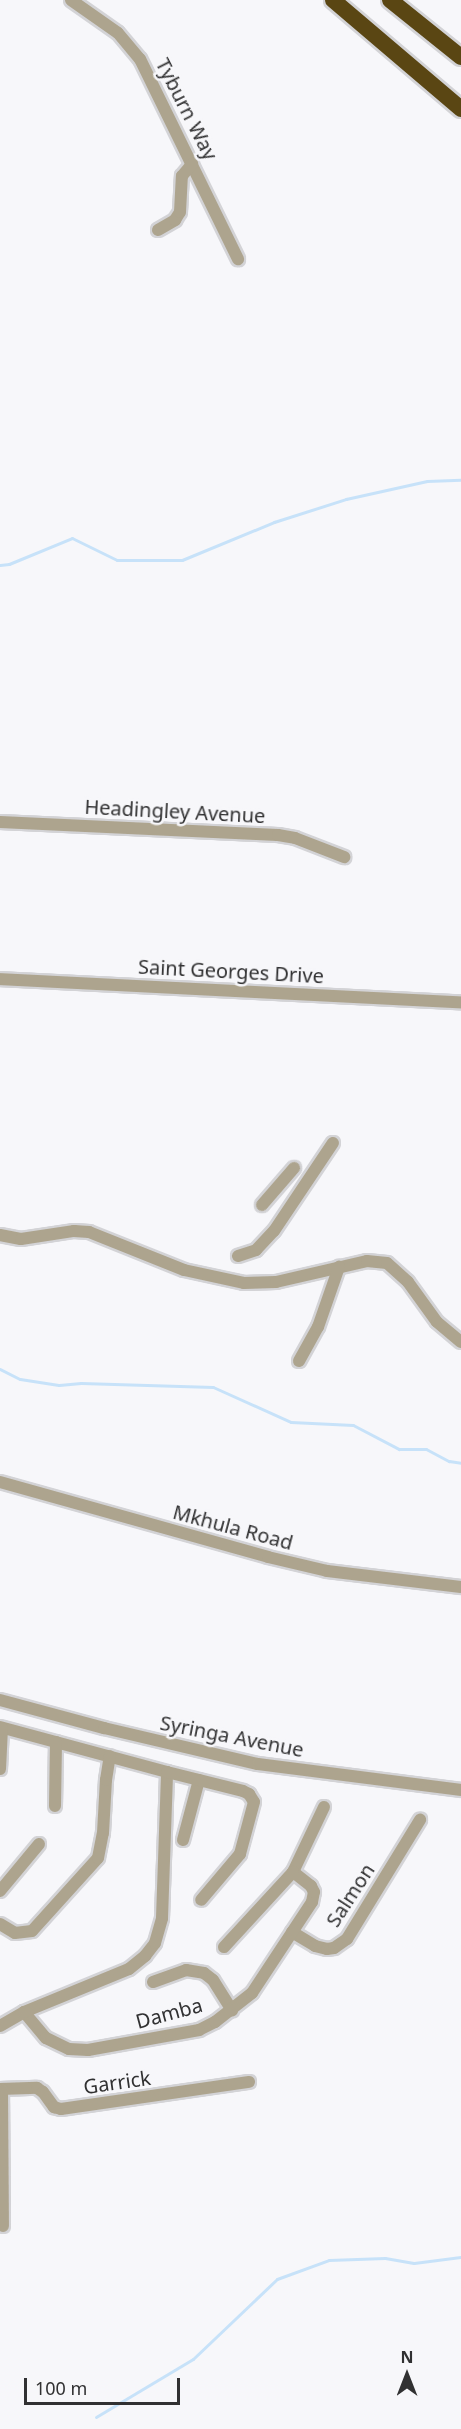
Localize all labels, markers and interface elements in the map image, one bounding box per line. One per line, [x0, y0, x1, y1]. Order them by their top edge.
street label: Tyburn Way [151, 54, 223, 164]
street label: Headingley Avenue [84, 794, 266, 828]
street label: Saint Georges Drive [138, 954, 324, 988]
street label: Mkhula Road [170, 1499, 296, 1555]
street label: Syringa Avenue [158, 1710, 306, 1762]
street label: Salmon [321, 1859, 379, 1931]
street label: Damba [133, 1993, 205, 2033]
street label: Garrick [82, 2065, 152, 2099]
north arrow [377, 2345, 437, 2405]
text: N [400, 2346, 414, 2368]
scale bar [27, 2366, 183, 2404]
text: 100 m [35, 2376, 87, 2400]

